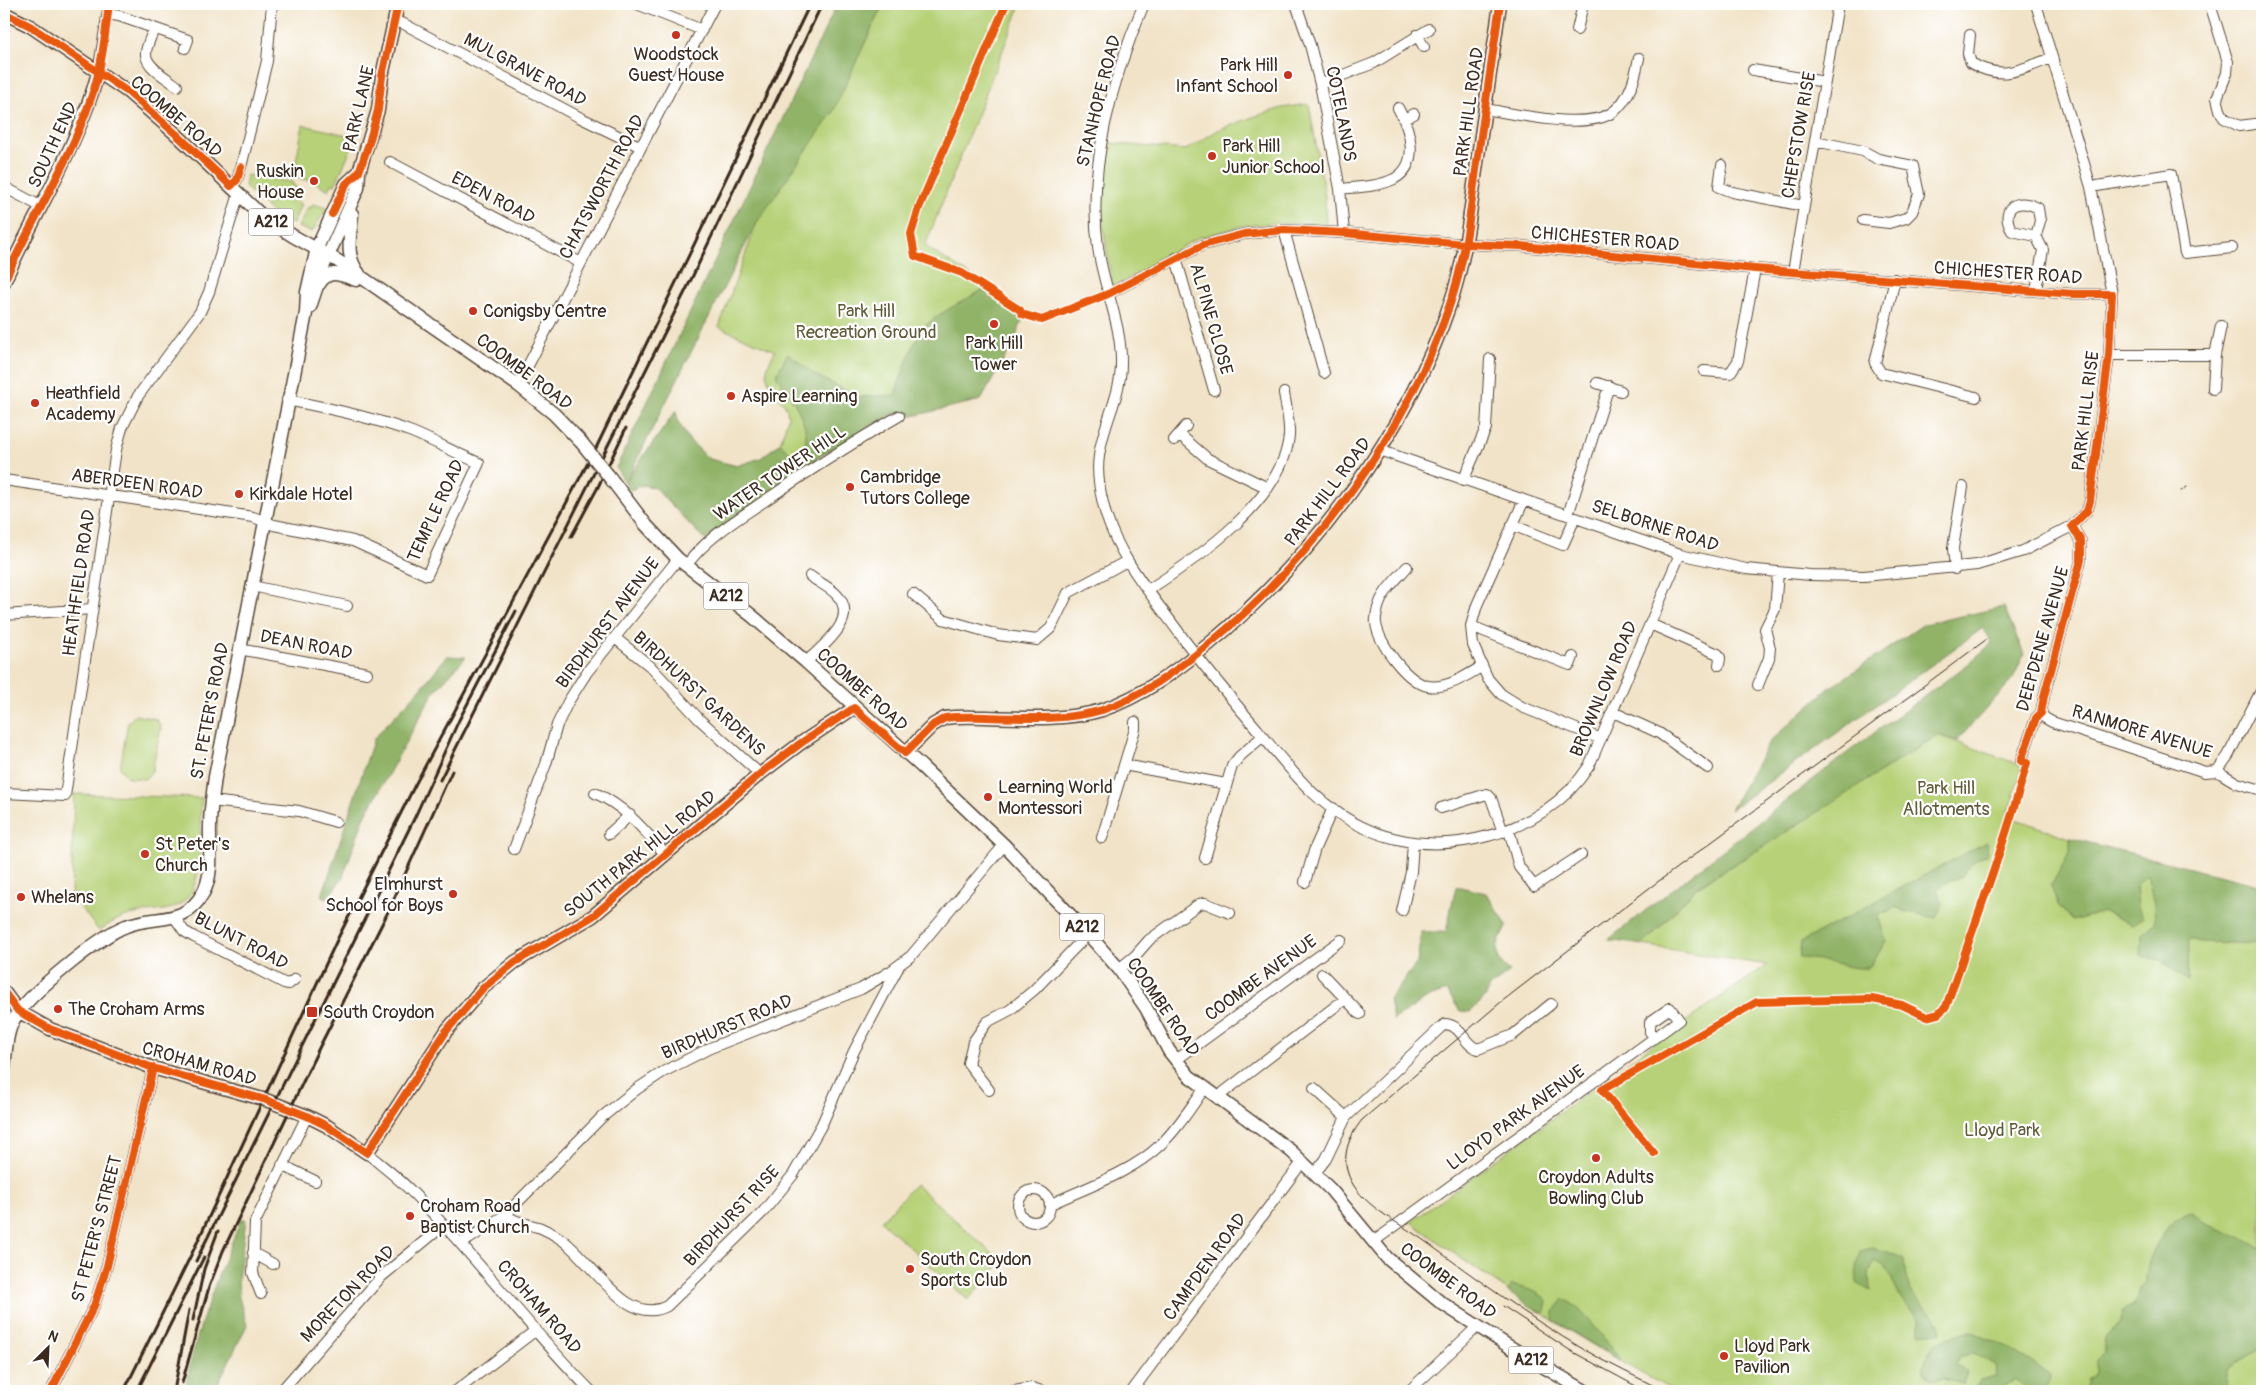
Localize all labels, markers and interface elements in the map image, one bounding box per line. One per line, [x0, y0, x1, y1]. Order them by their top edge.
street label: MULGRAVE ROAD [460, 28, 590, 112]
marker: Woodstock Guest House [670, 29, 682, 41]
street label: STANHOPE ROAD [1072, 33, 1126, 169]
place label: Woodstock Guest House [628, 43, 724, 87]
street label: PARK HILL ROAD [1449, 46, 1489, 178]
place label: Park Hill Infant School [1175, 54, 1278, 98]
street label: PARK LANE [338, 63, 380, 155]
street label: COTELANDS [1320, 64, 1362, 164]
marker: Park Hill Infant School [1282, 69, 1294, 81]
street label: CHEPSTOW RISE [1777, 70, 1821, 200]
street label: COOMBE ROAD [125, 71, 227, 163]
street label: SOUTH END [23, 98, 83, 192]
street label: CHATSWORTH ROAD [554, 111, 650, 263]
place label: Park Hill Junior School [1222, 135, 1325, 179]
marker: Park Hill Junior School [1206, 150, 1218, 162]
place label: Ruskin House [256, 160, 304, 204]
street label: EDEN ROAD [447, 166, 539, 230]
marker: Ruskin House [308, 175, 320, 187]
road number: A212 [248, 208, 294, 236]
street label: CHICHESTER ROAD [1530, 221, 1680, 257]
street label: CHICHESTER ROAD [1933, 256, 2083, 290]
street label: ALPINE CLOSE [1184, 261, 1238, 377]
place label: Conigsby Centre [483, 300, 606, 323]
park label: Park Hill Recreation Ground [796, 300, 936, 344]
marker: Conigsby Centre [467, 305, 479, 317]
marker: Park Hill Tower [988, 318, 1000, 330]
street label: COOMBE ROAD [471, 328, 577, 416]
place label: Park Hill Tower [965, 332, 1023, 376]
street label: PARK HILL RISE [2067, 350, 2105, 472]
place label: Heathfield Academy [45, 382, 121, 426]
place label: Aspire Learning [741, 385, 858, 408]
marker: Aspire Learning [725, 390, 737, 402]
marker: Heathfield Academy [29, 397, 41, 409]
street label: WATER TOWER HILL [709, 420, 851, 526]
street label: PARK HILL ROAD [1280, 433, 1376, 551]
street label: TEMPLE ROAD [402, 456, 470, 566]
street label: ABERDEEN ROAD [70, 463, 204, 505]
place label: Cambridge Tutors College [860, 466, 970, 510]
marker: Cambridge Tutors College [844, 481, 856, 493]
place label: Kirkdale Hotel [249, 483, 353, 506]
marker: Kirkdale Hotel [233, 488, 245, 500]
street label: SELBORNE ROAD [1589, 495, 1721, 557]
street label: HEATHFIELD ROAD [57, 508, 101, 658]
street label: BIRDHURST AVENUE [551, 553, 665, 693]
street label: DEEPDENE AVENUE [2011, 564, 2075, 714]
road number: A212 [704, 582, 748, 610]
street label: BROWNLOW ROAD [1565, 618, 1643, 760]
street label: DEAN ROAD [258, 625, 354, 665]
street label: BIRDHURST GARDENS [628, 627, 770, 761]
street label: ST. PETER'S ROAD [185, 641, 235, 781]
street label: COOMBE ROAD [812, 643, 912, 737]
street label: RANMORE AVENUE [2069, 700, 2215, 764]
place label: Learning World Montessori [998, 776, 1113, 820]
park label: Park Hill Allotments [1903, 777, 1989, 821]
street label: SOUTH PARK HILL ROAD [559, 785, 721, 923]
marker: Learning World Montessori [982, 791, 994, 803]
place label: St Peter's Church [155, 833, 230, 877]
marker: St Peter's Church [139, 848, 151, 860]
place label: Elmhurst School for Boys [326, 873, 444, 917]
place label: Whelans [31, 886, 94, 909]
marker: Elmhurst School for Boys [447, 888, 459, 900]
marker: Whelans [15, 891, 27, 903]
street label: BLUNT ROAD [190, 907, 292, 975]
road number: A212 [1060, 914, 1104, 940]
street label: COOMBE AVENUE [1200, 930, 1322, 1026]
street label: COOMBE ROAD [1121, 953, 1205, 1061]
street label: BIRDHURST ROAD [658, 989, 796, 1065]
place label: The Croham Arms [68, 998, 205, 1021]
place label: South Croydon [323, 1001, 434, 1024]
marker: The Croham Arms [52, 1003, 64, 1015]
marker: South Croydon [305, 1005, 319, 1019]
street label: CROHAM ROAD [139, 1037, 259, 1091]
street label: LLOYD PARK AVENUE [1442, 1060, 1590, 1176]
park label: Lloyd Park [1964, 1119, 2041, 1142]
marker: Croydon Adults Bowling Club [1590, 1152, 1602, 1164]
street label: ST PETER'S STREET [66, 1153, 128, 1305]
street label: BIRDHURST RISE [679, 1160, 785, 1272]
place label: Croydon Adults Bowling Club [1538, 1166, 1654, 1210]
place label: Croham Road Baptist Church [420, 1195, 529, 1239]
street label: CAMPDEN ROAD [1158, 1209, 1252, 1325]
marker: Croham Road Baptist Church [404, 1210, 416, 1222]
street label: COOMBE ROAD [1395, 1237, 1501, 1325]
street label: MORETON ROAD [296, 1241, 400, 1347]
place label: South Croydon Sports Club [920, 1248, 1031, 1292]
street label: CROHAM ROAD [492, 1255, 586, 1359]
marker: South Croydon Sports Club [904, 1263, 916, 1275]
north arrow [22, 1322, 72, 1372]
text: N [45, 1327, 61, 1346]
place label: Lloyd Park Pavilion [1734, 1335, 1811, 1379]
road number: A212 [1508, 1346, 1554, 1374]
marker: Lloyd Park Pavilion [1718, 1350, 1730, 1362]

